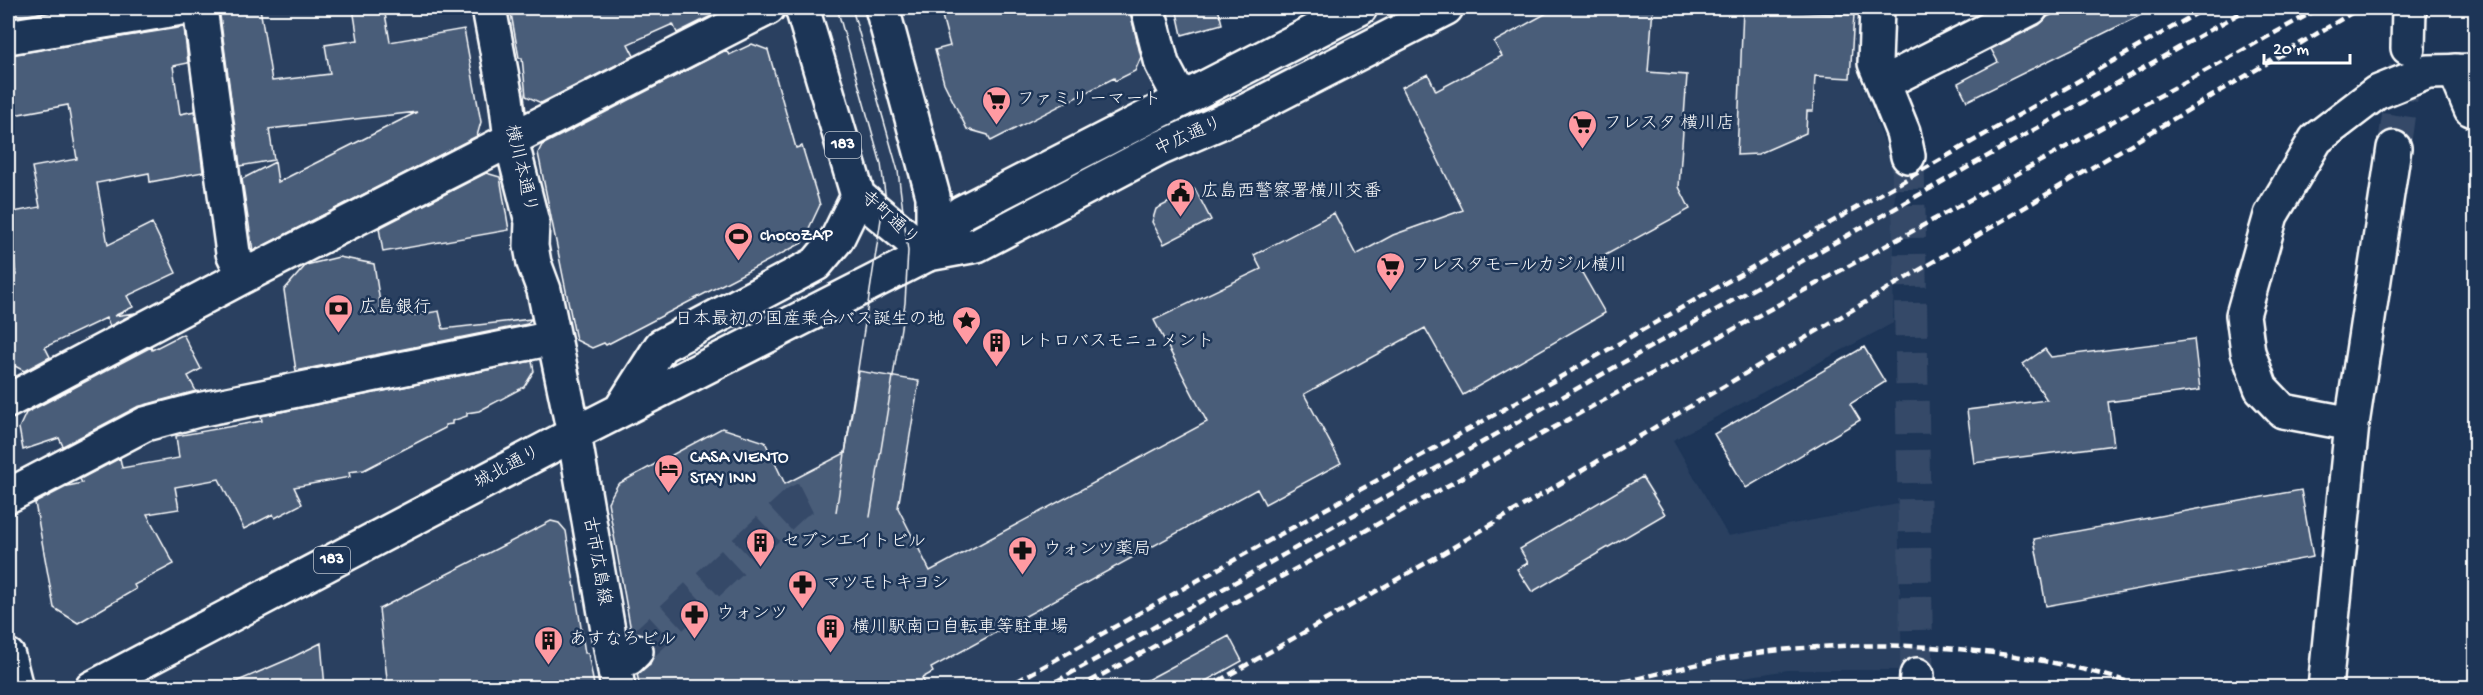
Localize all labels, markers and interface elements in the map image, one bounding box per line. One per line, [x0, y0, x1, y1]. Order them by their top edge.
scale bar [2264, 27, 2350, 65]
text: 20 m [2273, 40, 2309, 61]
supermarket icon: ファミリーマート [980, 84, 1012, 126]
place label: ファミリーマート [1017, 90, 1161, 111]
supermarket icon: フレスタ 横川店 [1567, 108, 1599, 150]
street label: 中広通り [1151, 112, 1226, 161]
place label: フレスタ 横川店 [1604, 113, 1735, 135]
street label: 横川本通り [500, 123, 541, 215]
road number: 183 [825, 132, 861, 158]
public building icon: 広島西警察署横川交番 [1164, 176, 1196, 218]
place label: 広島西警察署横川交番 [1201, 181, 1381, 203]
street label: 寺町通り [855, 186, 923, 251]
sports icon: chocoZAP [723, 220, 755, 262]
place label: chocoZAP [760, 226, 834, 247]
supermarket icon: フレスタモールカジル横川 [1375, 250, 1407, 292]
place label: フレスタモールカジル横川 [1412, 255, 1627, 277]
bank icon: 広島銀行 [322, 292, 354, 334]
place label: 広島銀行 [359, 297, 431, 319]
place icon: 日本最初の国産乗合バス誕生の地 [950, 304, 982, 346]
place label: 日本最初の国産乗合バス誕生の地 [675, 309, 945, 331]
building icon: レトロバスモニュメント [980, 326, 1012, 368]
place label: レトロバスモニュメント [1017, 332, 1214, 353]
street label: 城北通り [471, 441, 545, 494]
place label: CASA VIENTO STAY INN [690, 448, 789, 490]
hotel icon: CASA VIENTO STAY INN [653, 452, 685, 494]
street label: 古市広島線 [578, 515, 615, 607]
building icon: セブンエイトビル [745, 526, 777, 568]
place label: セブンエイトビル [782, 531, 926, 553]
pharmacy icon: ウォンツ薬局 [1006, 534, 1038, 576]
place label: ウォンツ薬局 [1043, 539, 1151, 561]
road number: 183 [314, 547, 350, 573]
pharmacy icon: マツモトキヨシ [786, 568, 818, 610]
place label: マツモトキヨシ [823, 574, 949, 595]
pharmacy icon: ウォンツ [679, 598, 711, 640]
place label: ウォンツ [716, 604, 788, 625]
building icon: 横川駅南口自転車等駐車場 [815, 612, 847, 654]
place label: 横川駅南口自転車等駐車場 [852, 617, 1068, 639]
building icon: あすなろビル [532, 624, 564, 666]
place label: あすなろビル [569, 629, 676, 651]

